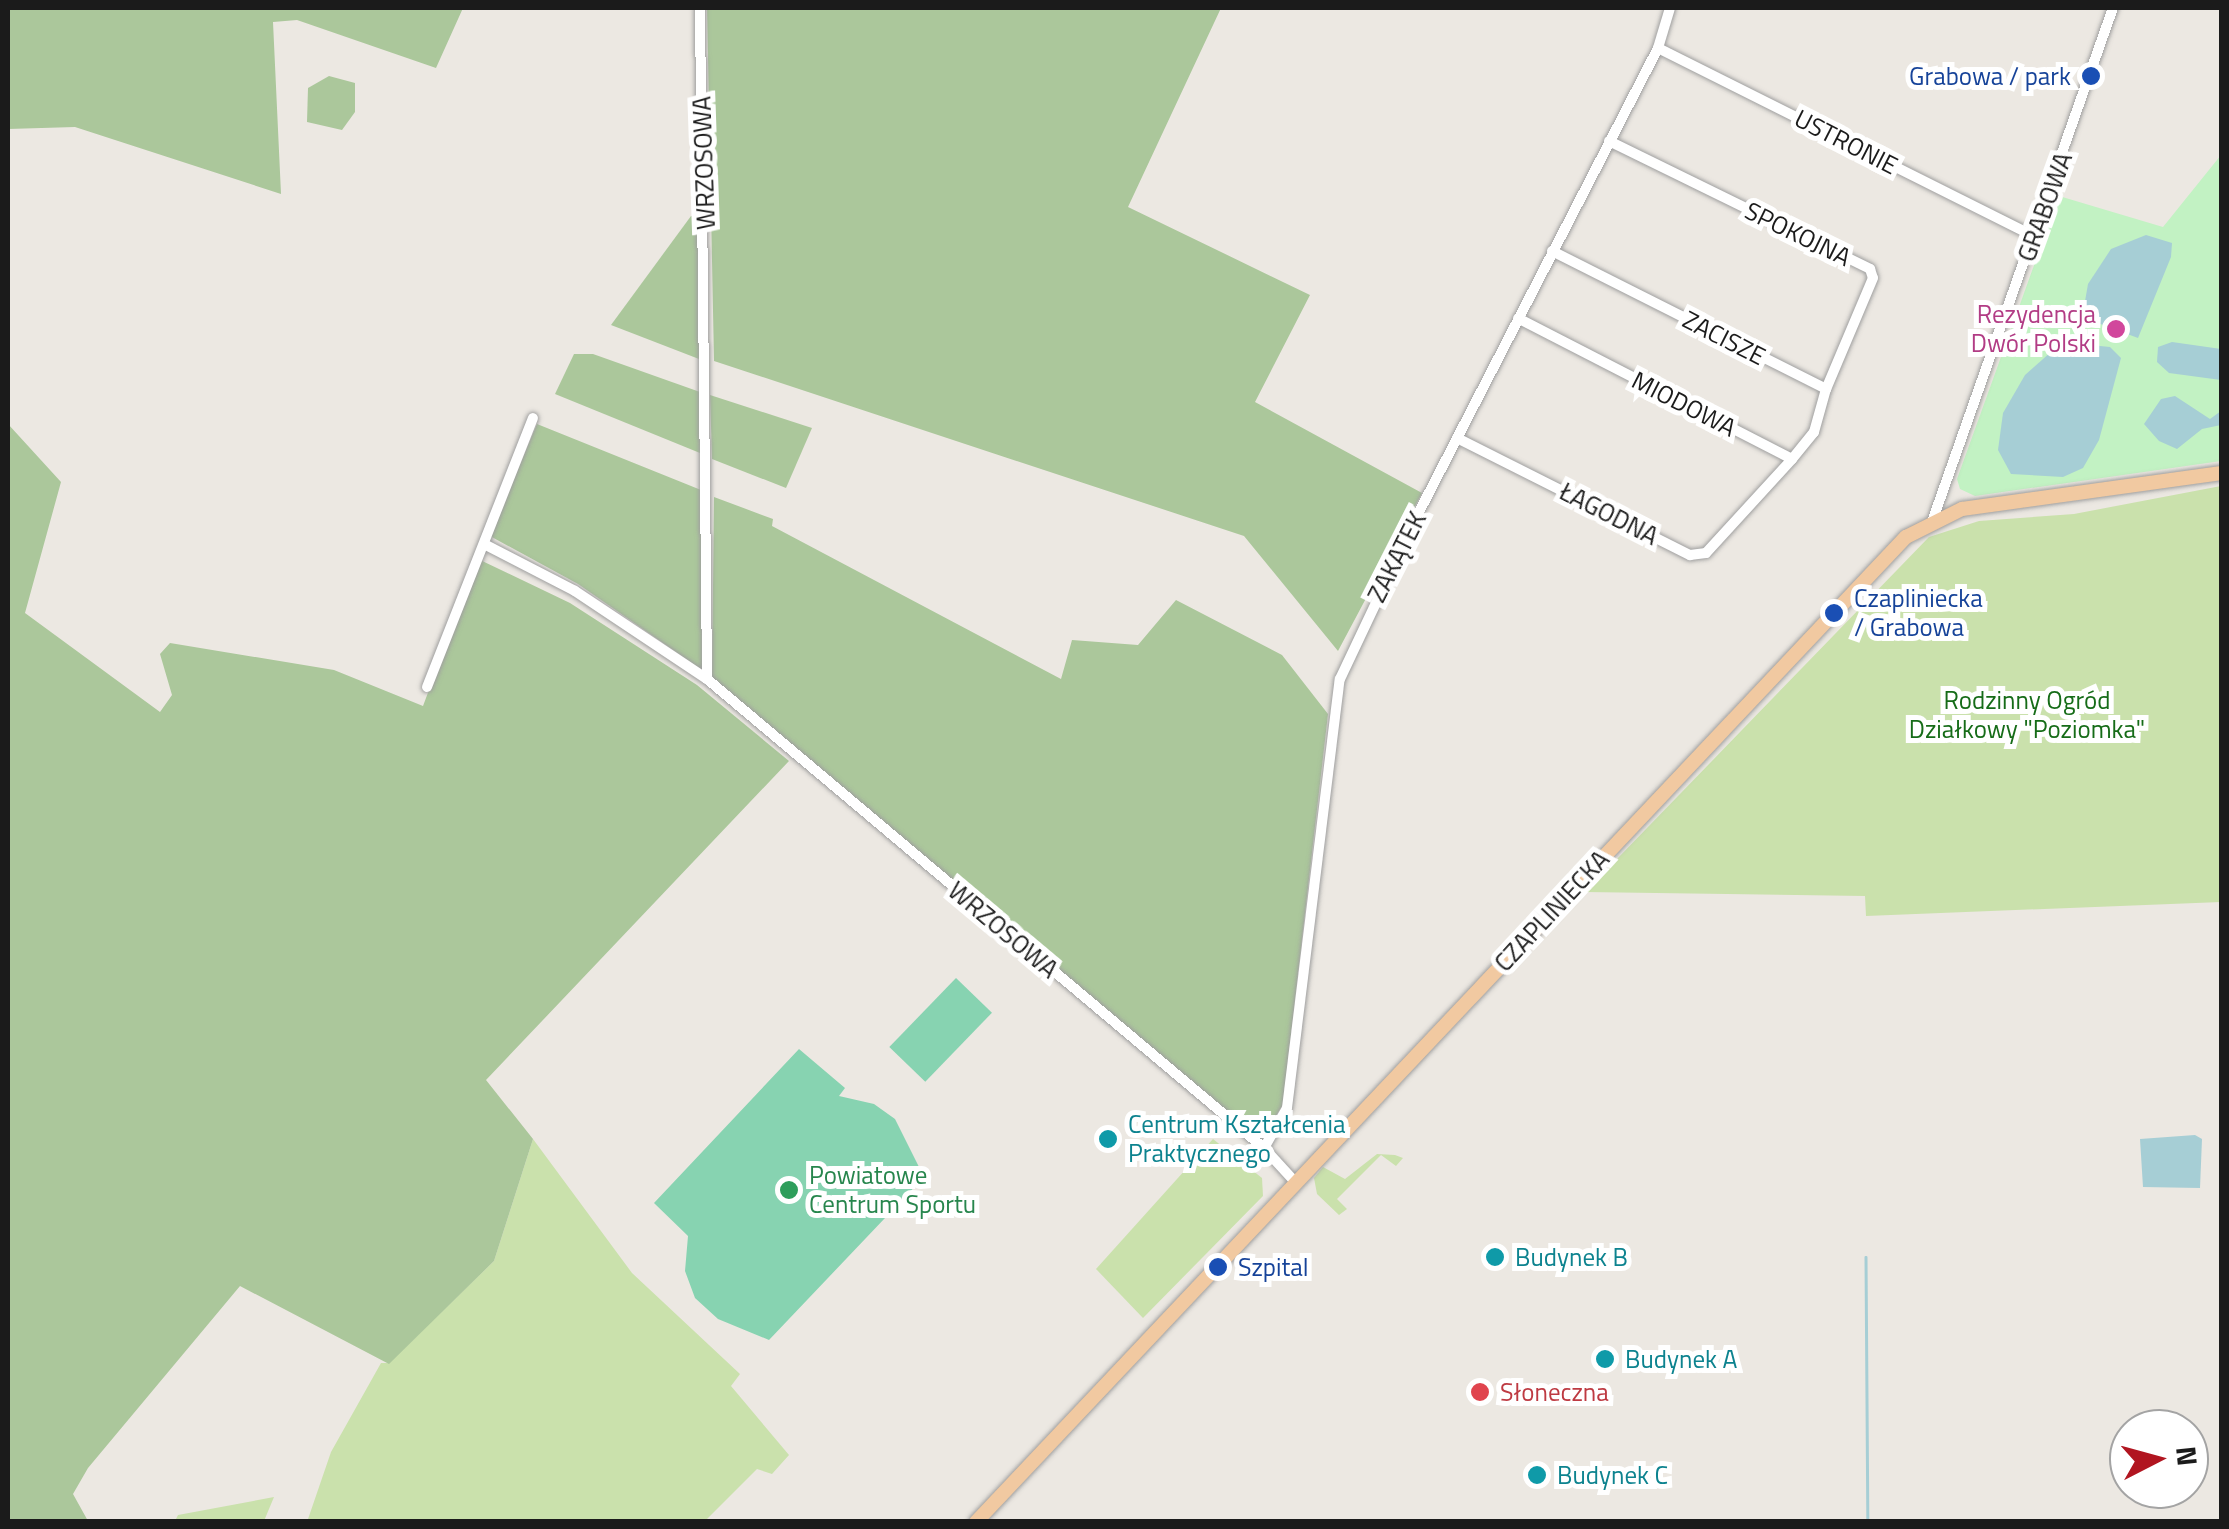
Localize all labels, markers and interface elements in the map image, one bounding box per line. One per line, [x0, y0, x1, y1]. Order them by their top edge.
place label: Grabowa / park [1909, 61, 2071, 91]
marker: Grabowa / park [2080, 65, 2102, 87]
street label: WRZOSOWA [687, 96, 721, 230]
street label: USTRONIE [1789, 103, 1903, 181]
street label: GRABOWA [2011, 148, 2079, 266]
street label: SPOKOJNA [1740, 196, 1856, 272]
place label: Rezydencja Dwór Polski [1971, 300, 2096, 359]
street label: ZACISZE [1678, 305, 1770, 371]
marker: Rezydencja Dwór Polski [2105, 318, 2127, 340]
street label: MIODOWA [1627, 365, 1741, 443]
street label: ŁAGODNA [1555, 476, 1663, 552]
street label: ZAKĄTEK [1362, 507, 1432, 607]
place label: Czapliniecka / Grabowa [1854, 584, 1983, 643]
marker: Czapliniecka / Grabowa [1823, 602, 1845, 624]
park label: Rodzinny Ogród Działkowy "Poziomka" [1909, 686, 2145, 745]
street label: CZAPLINIECKA [1488, 844, 1616, 978]
street label: WRZOSOWA [942, 876, 1064, 984]
place label: Centrum Kształcenia Praktycznego [1128, 1110, 1345, 1169]
marker: Centrum Kształcenia Praktycznego [1097, 1128, 1119, 1150]
place label: Powiatowe Centrum Sportu [809, 1161, 976, 1220]
marker: Powiatowe Centrum Sportu [778, 1179, 800, 1201]
place label: Budynek B [1515, 1242, 1628, 1272]
marker: Budynek B [1484, 1246, 1506, 1268]
place label: Szpital [1238, 1252, 1309, 1282]
marker: Szpital [1207, 1256, 1229, 1278]
place label: Budynek A [1625, 1344, 1737, 1374]
marker: Budynek A [1594, 1348, 1616, 1370]
place label: Słoneczna [1500, 1377, 1609, 1407]
marker: Słoneczna [1469, 1381, 1491, 1403]
north arrow [2109, 1409, 2209, 1509]
text: N [2165, 1444, 2210, 1468]
place label: Budynek C [1557, 1460, 1668, 1490]
marker: Budynek C [1526, 1464, 1548, 1486]

